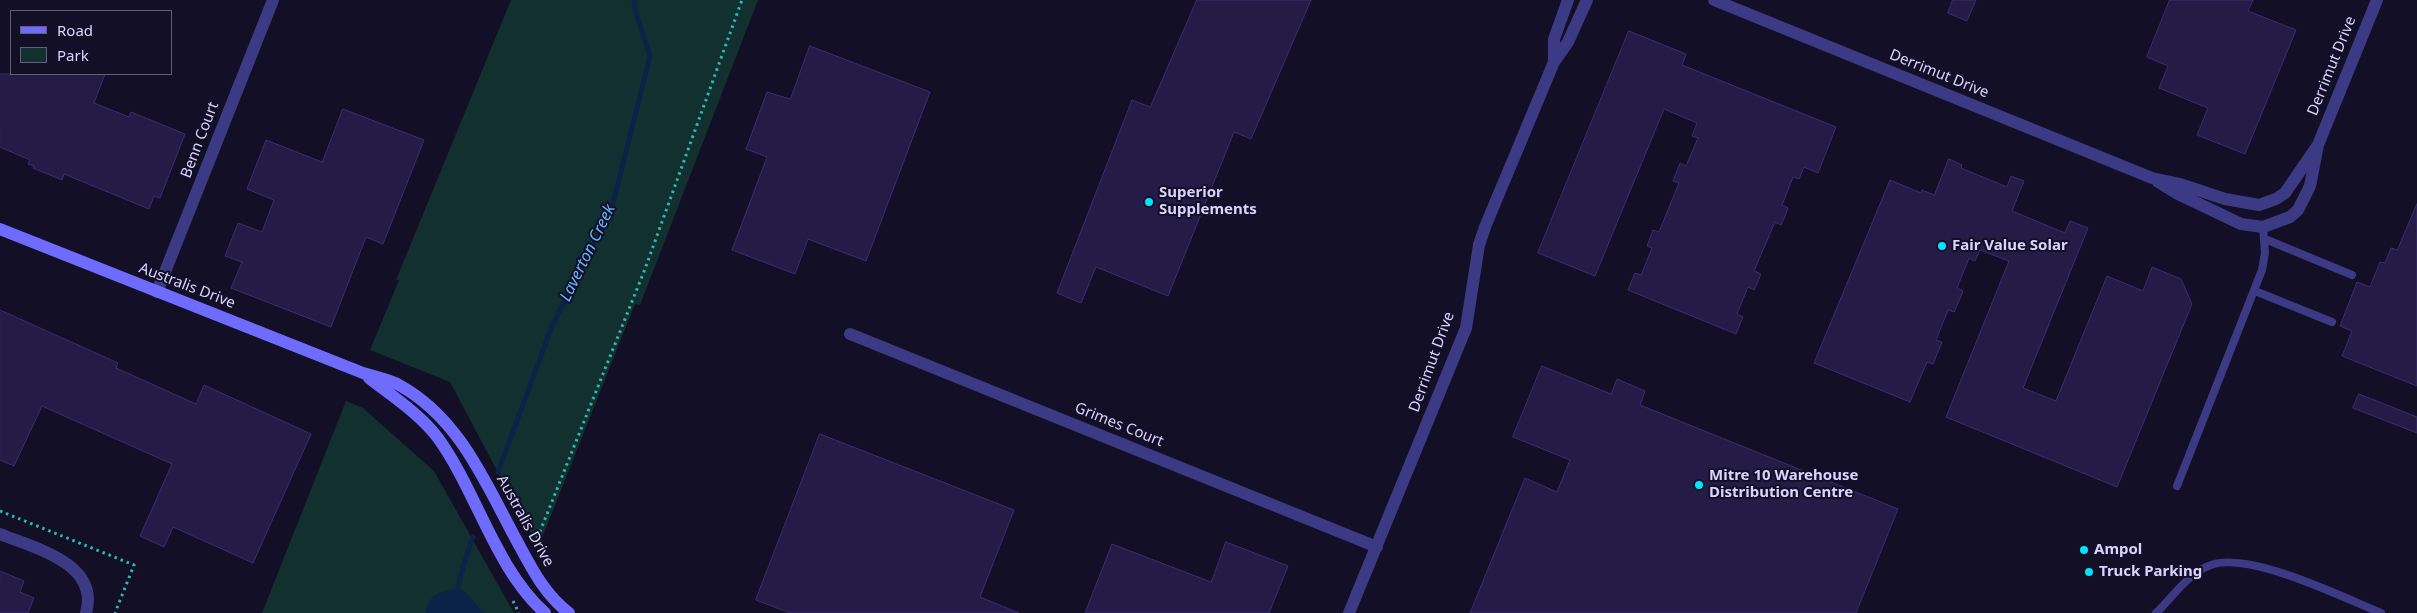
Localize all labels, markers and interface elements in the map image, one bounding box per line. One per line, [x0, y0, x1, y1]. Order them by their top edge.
legend [10, 10, 172, 75]
street label: Derrimut Drive [2304, 14, 2360, 118]
text: Road [57, 20, 93, 40]
text: Park [57, 45, 89, 65]
street label: Derrimut Drive [1887, 46, 1991, 102]
street label: Benn Court [177, 99, 223, 181]
place label: Superior Supplements [1159, 184, 1257, 219]
marker: Superior Supplements [1143, 196, 1155, 208]
water label: Laverton Creek [556, 201, 620, 305]
place label: Fair Value Solar [1952, 237, 2068, 255]
marker: Fair Value Solar [1936, 240, 1948, 252]
street label: Australis Drive [136, 259, 238, 313]
street label: Derrimut Drive [1406, 309, 1458, 415]
street label: Grimes Court [1072, 399, 1166, 451]
place label: Mitre 10 Warehouse Distribution Centre [1709, 467, 1858, 502]
street label: Australis Drive [492, 472, 558, 570]
marker: Mitre 10 Warehouse Distribution Centre [1693, 479, 1705, 491]
place label: Ampol [2094, 541, 2142, 559]
marker: Ampol [2078, 544, 2090, 556]
place label: Truck Parking [2099, 563, 2202, 581]
marker: Truck Parking [2083, 566, 2095, 578]

